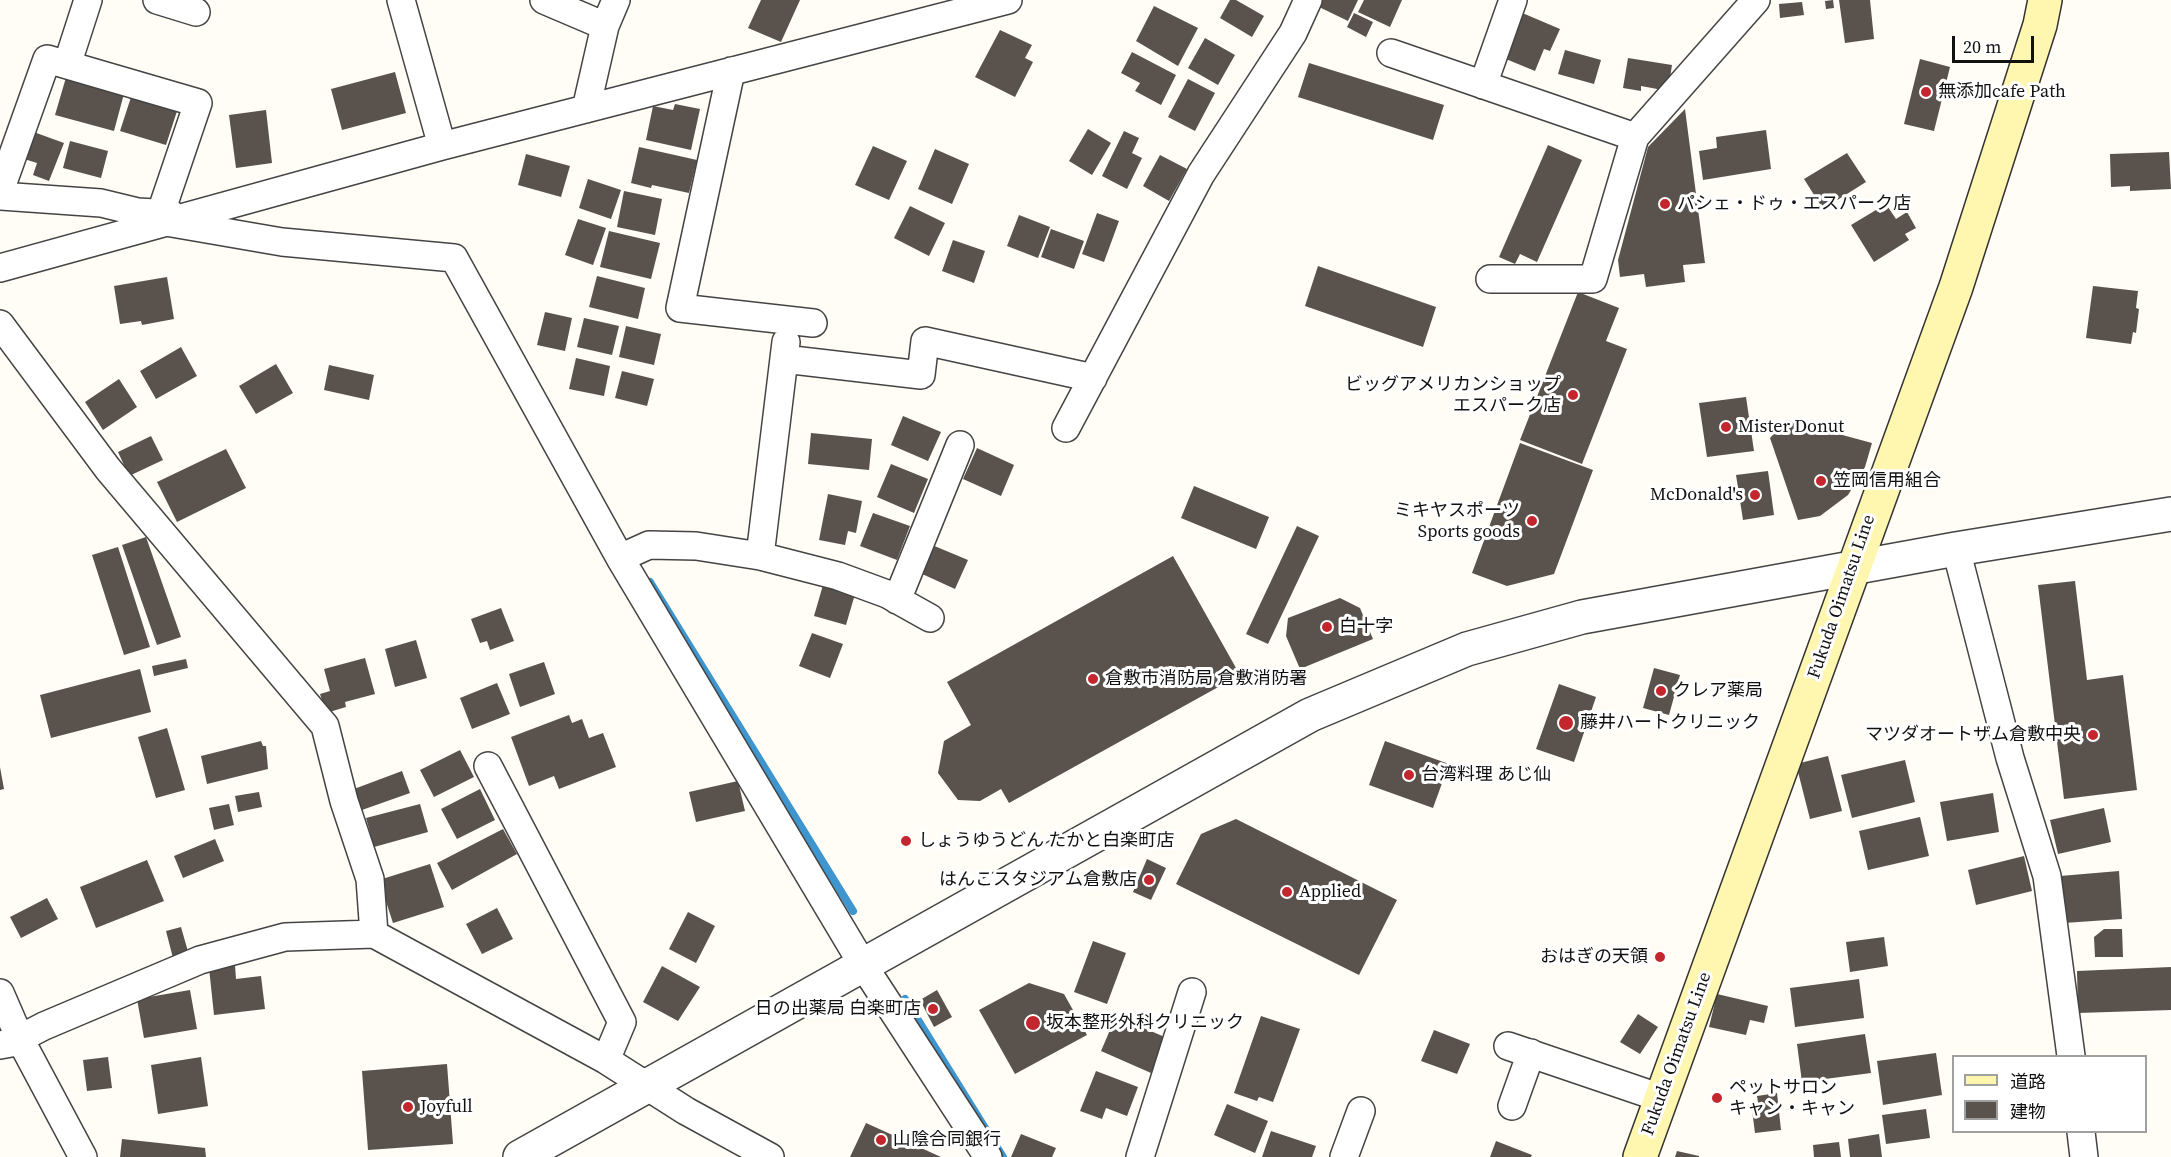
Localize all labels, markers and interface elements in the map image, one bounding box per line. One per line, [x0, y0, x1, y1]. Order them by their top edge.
scale bar [1955, 24, 2038, 62]
text: 20 m [1963, 34, 2001, 59]
place label: 無添加cafe Path [1938, 81, 2066, 103]
marker: 無添加cafe Path [1919, 85, 1933, 99]
place label: パシェ・ドゥ・エスパーク店 [1677, 193, 1911, 215]
marker: パシェ・ドゥ・エスパーク店 [1658, 197, 1672, 211]
place label: ビッグアメリカンショップ エスパーク店 [1345, 374, 1561, 416]
marker: ビッグアメリカンショップ エスパーク店 [1566, 388, 1580, 402]
place label: Mister Donut [1738, 416, 1844, 438]
marker: Mister Donut [1719, 420, 1733, 434]
place label: 笠岡信用組合 [1833, 470, 1941, 492]
marker: 笠岡信用組合 [1814, 474, 1828, 488]
place label: McDonald's [1650, 484, 1743, 506]
marker: McDonald's [1748, 488, 1762, 502]
place label: ミキヤスポーツ Sports goods [1394, 500, 1520, 542]
street label: Fukuda Oimatsu Line [1804, 512, 1880, 682]
marker: ミキヤスポーツ Sports goods [1525, 514, 1539, 528]
place label: 白十字 [1339, 616, 1393, 638]
marker: 白十字 [1320, 620, 1334, 634]
place label: 倉敷市消防局 倉敷消防署 [1105, 668, 1307, 690]
marker: 倉敷市消防局 倉敷消防署 [1086, 672, 1100, 686]
place label: クレア薬局 [1673, 680, 1763, 702]
marker: クレア薬局 [1654, 684, 1668, 698]
place label: 藤井ハートクリニック [1580, 712, 1760, 734]
marker: 藤井ハートクリニック [1557, 714, 1575, 732]
place label: マツダオートザム倉敷中央 [1865, 724, 2081, 746]
marker: マツダオートザム倉敷中央 [2086, 728, 2100, 742]
place label: 台湾料理 あじ仙 [1421, 764, 1551, 786]
marker: 台湾料理 あじ仙 [1402, 768, 1416, 782]
place label: しょうゆうどん たかと白楽町店 [918, 830, 1174, 852]
marker: しょうゆうどん たかと白楽町店 [899, 834, 913, 848]
place label: はんこスタジアム倉敷店 [939, 869, 1137, 891]
marker: はんこスタジアム倉敷店 [1142, 873, 1156, 887]
place label: Applied [1299, 881, 1361, 903]
marker: Applied [1280, 885, 1294, 899]
place label: おはぎの天領 [1540, 946, 1648, 968]
marker: おはぎの天領 [1653, 950, 1667, 964]
street label: Fukuda Oimatsu Line [1637, 969, 1717, 1139]
place label: 日の出薬局 白楽町店 [755, 998, 921, 1020]
marker: 日の出薬局 白楽町店 [926, 1002, 940, 1016]
place label: 坂本整形外科クリニック [1046, 1012, 1244, 1034]
marker: 坂本整形外科クリニック [1024, 1014, 1042, 1032]
legend [1952, 1055, 2147, 1133]
text: 道路 [2010, 1069, 2046, 1094]
place label: ペットサロン キャン・キャン [1729, 1077, 1855, 1120]
marker: ペットサロン キャン・キャン [1710, 1091, 1724, 1105]
place label: Joyfull [420, 1096, 473, 1118]
text: 建物 [2010, 1099, 2046, 1124]
marker: Joyfull [401, 1100, 415, 1114]
place label: 山陰合同銀行 [893, 1129, 1001, 1151]
marker: 山陰合同銀行 [874, 1133, 888, 1147]

